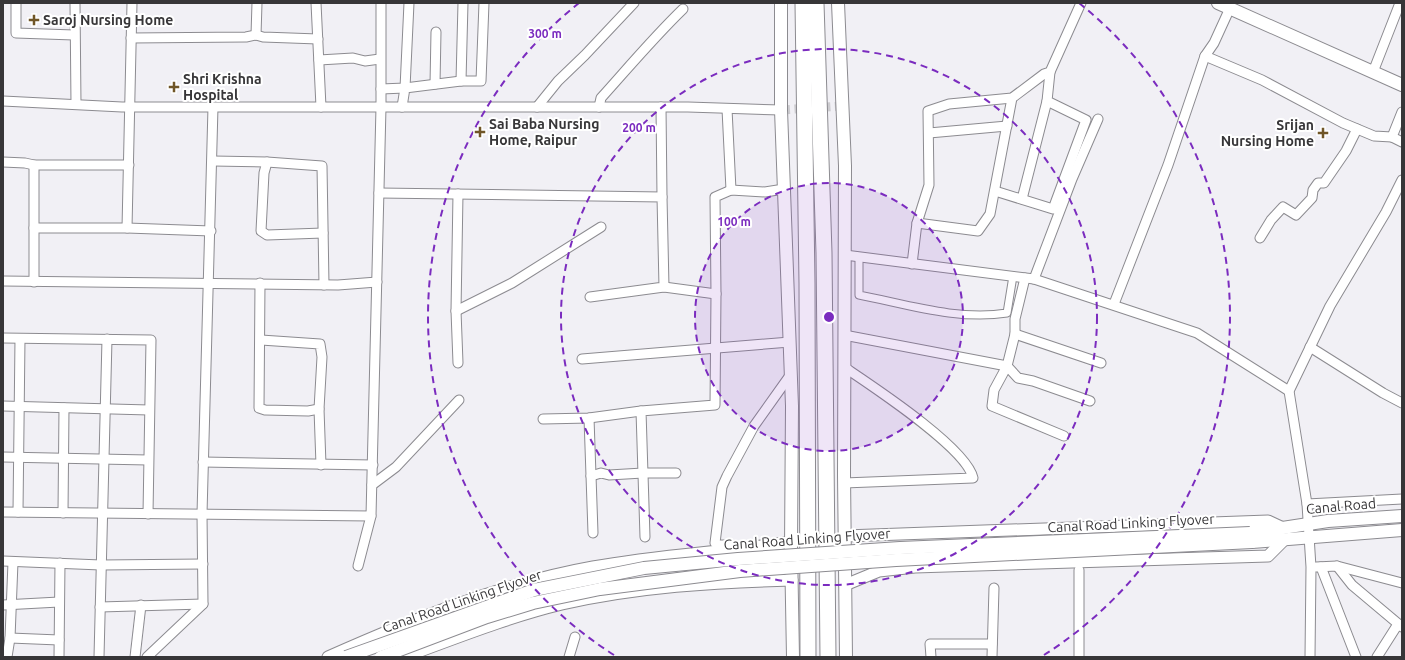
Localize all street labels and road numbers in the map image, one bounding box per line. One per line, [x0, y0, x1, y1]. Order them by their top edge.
street label: Canal Road [1305, 495, 1377, 517]
street label: Canal Road Linking Flyover [1047, 511, 1216, 535]
street label: Canal Road Linking Flyover [723, 525, 892, 553]
street label: Canal Road Linking Flyover [380, 566, 544, 636]

